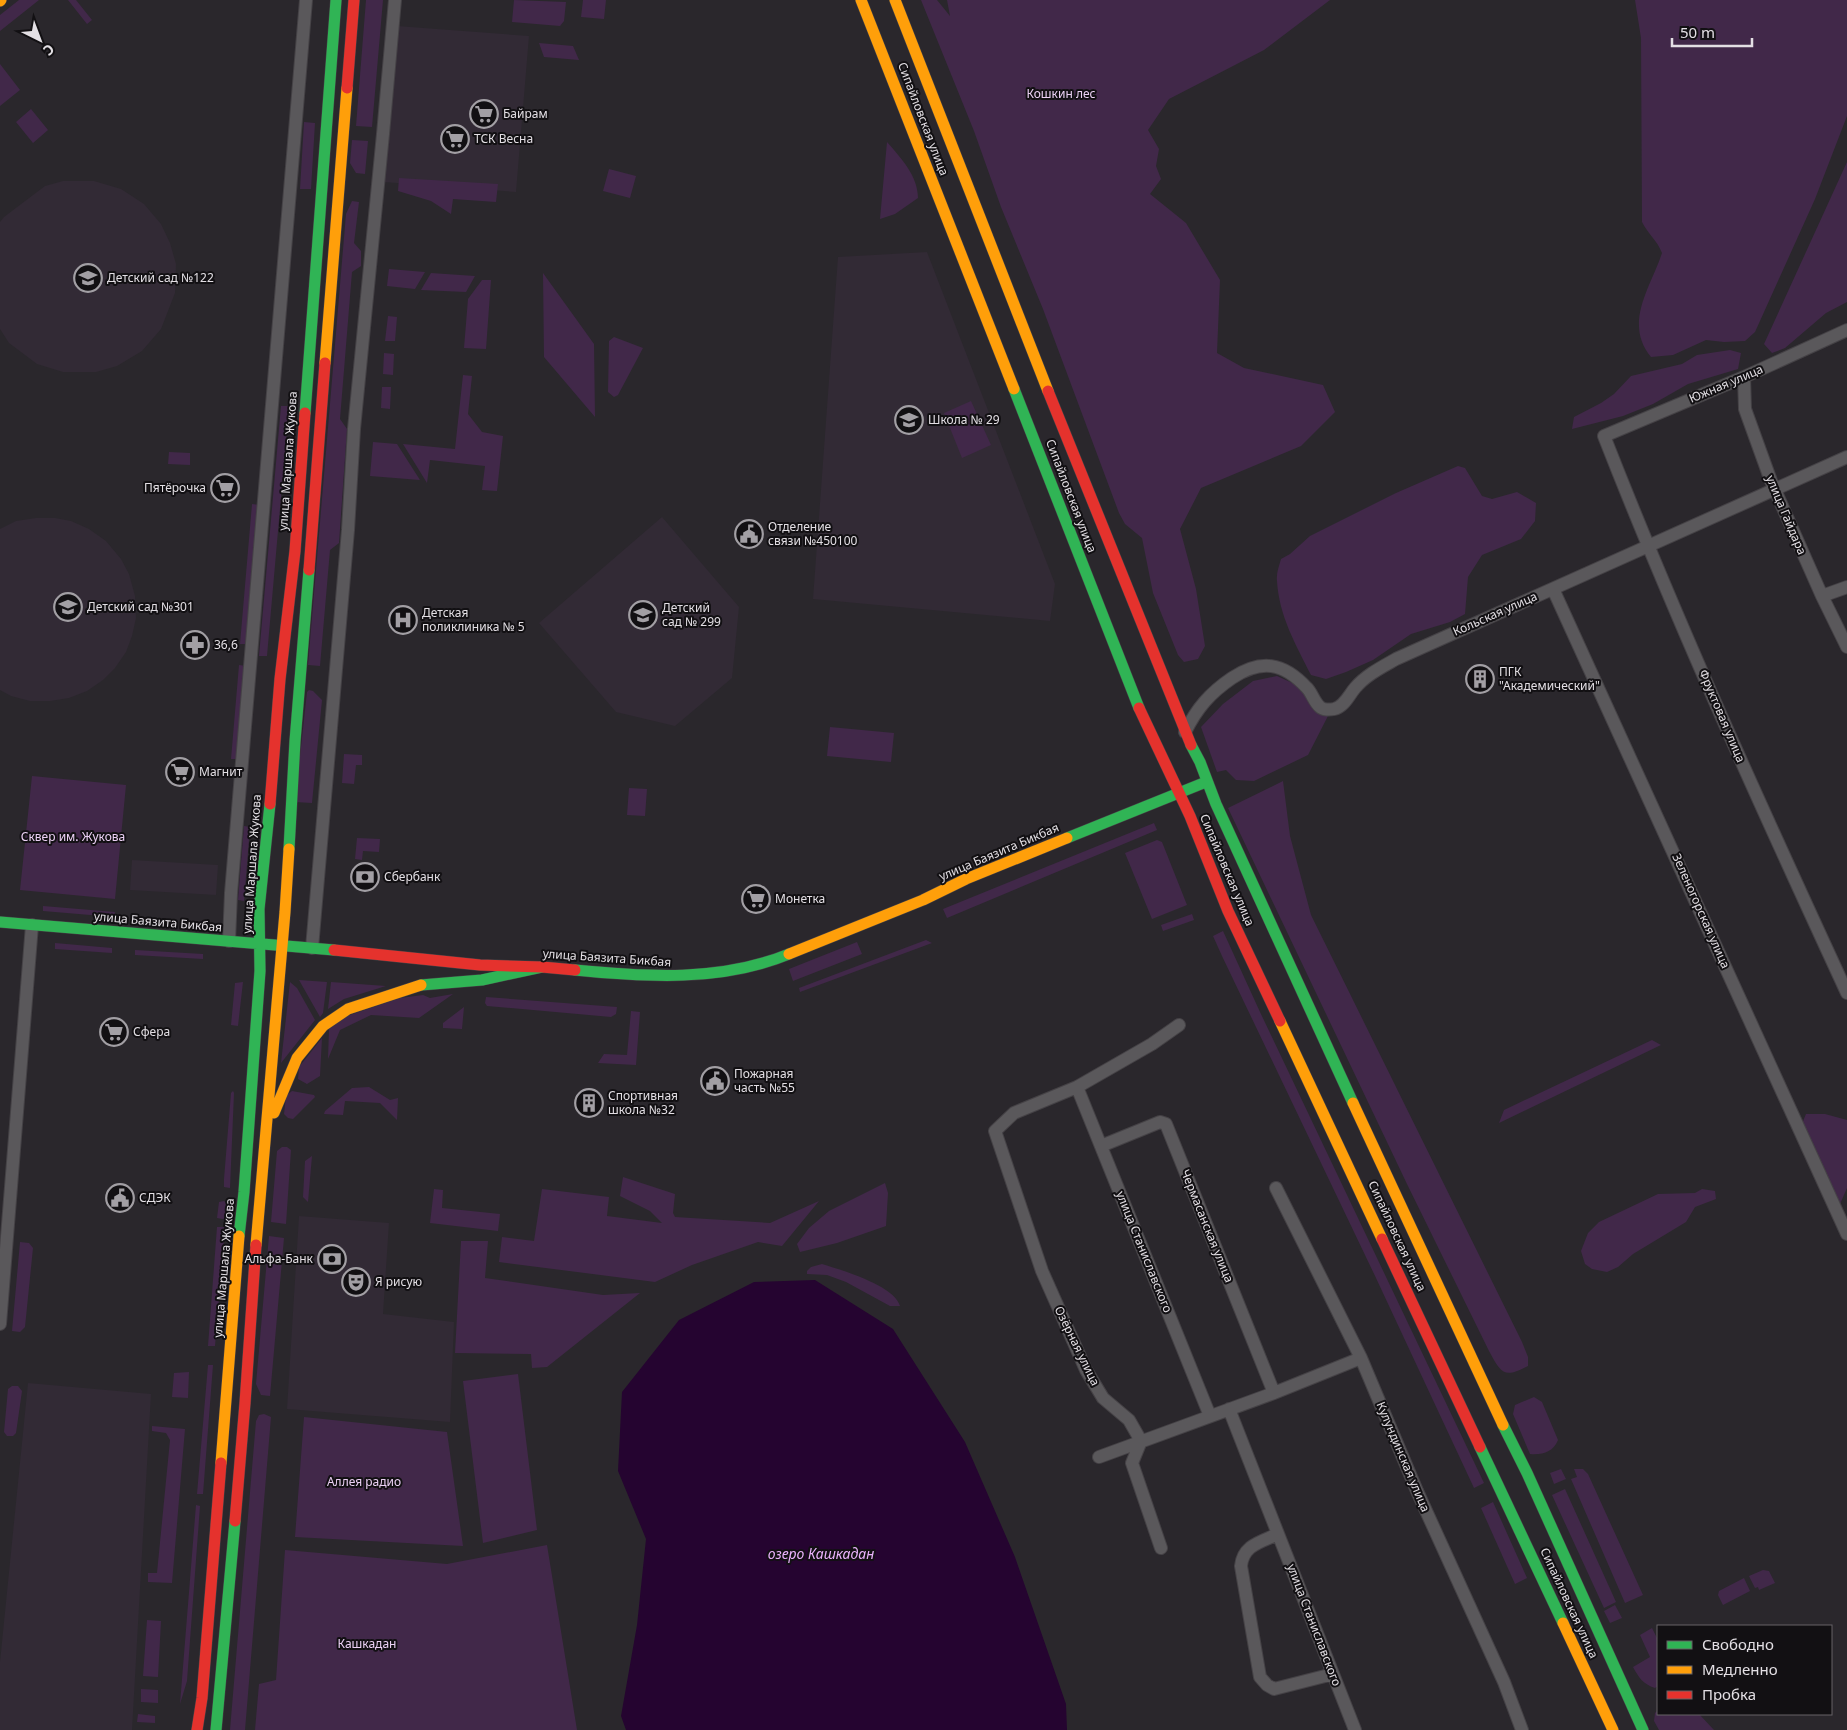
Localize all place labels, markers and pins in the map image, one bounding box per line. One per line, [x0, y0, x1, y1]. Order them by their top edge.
supermarket icon: Байрам [469, 99, 499, 129]
place label: Байрам [503, 105, 548, 122]
supermarket icon: ТСК Весна [440, 124, 470, 154]
place label: ТСК Весна [474, 130, 533, 147]
school or university icon: Детский сад №122 [73, 263, 103, 293]
place label: Детский сад №122 [107, 269, 214, 286]
school or university icon: Школа № 29 [894, 405, 924, 435]
place label: Школа № 29 [928, 411, 1000, 428]
supermarket icon: Пятёрочка [210, 473, 240, 503]
place label: Пятёрочка [144, 479, 206, 496]
place label: Отделение связи №450100 [768, 518, 858, 549]
public building icon: Отделение связи №450100 [734, 519, 764, 549]
school or university icon: Детский сад №301 [53, 592, 83, 622]
place label: Детский сад №301 [87, 598, 194, 615]
place label: Детский сад № 299 [662, 599, 721, 630]
school or university icon: Детский сад № 299 [628, 600, 658, 630]
place label: Детская поликлиника № 5 [422, 604, 525, 635]
hospital icon: Детская поликлиника № 5 [388, 605, 418, 635]
pharmacy icon: 36,6 [180, 630, 210, 660]
place label: 36,6 [214, 636, 238, 653]
place label: ПГК "Академический" [1499, 663, 1600, 694]
building icon: ПГК "Академический" [1465, 664, 1495, 694]
supermarket icon: Магнит [165, 757, 195, 787]
place label: Магнит [199, 763, 243, 780]
bank icon: Сбербанк [350, 862, 380, 892]
place label: Сбербанк [384, 868, 441, 885]
supermarket icon: Монетка [741, 884, 771, 914]
place label: Монетка [775, 890, 825, 907]
supermarket icon: Сфера [99, 1017, 129, 1047]
place label: Сфера [133, 1023, 170, 1040]
place label: Пожарная часть №55 [734, 1065, 795, 1096]
public building icon: Пожарная часть №55 [700, 1066, 730, 1096]
place label: Спортивная школа №32 [608, 1087, 678, 1118]
building icon: Спортивная школа №32 [574, 1088, 604, 1118]
public building icon: СДЭК [105, 1183, 135, 1213]
place label: СДЭК [139, 1189, 171, 1206]
bank icon: Альфа-Банк [317, 1244, 347, 1274]
place label: Альфа-Банк [245, 1250, 314, 1267]
theatre icon: Я рисую [341, 1267, 371, 1297]
place label: Я рисую [375, 1273, 423, 1290]

